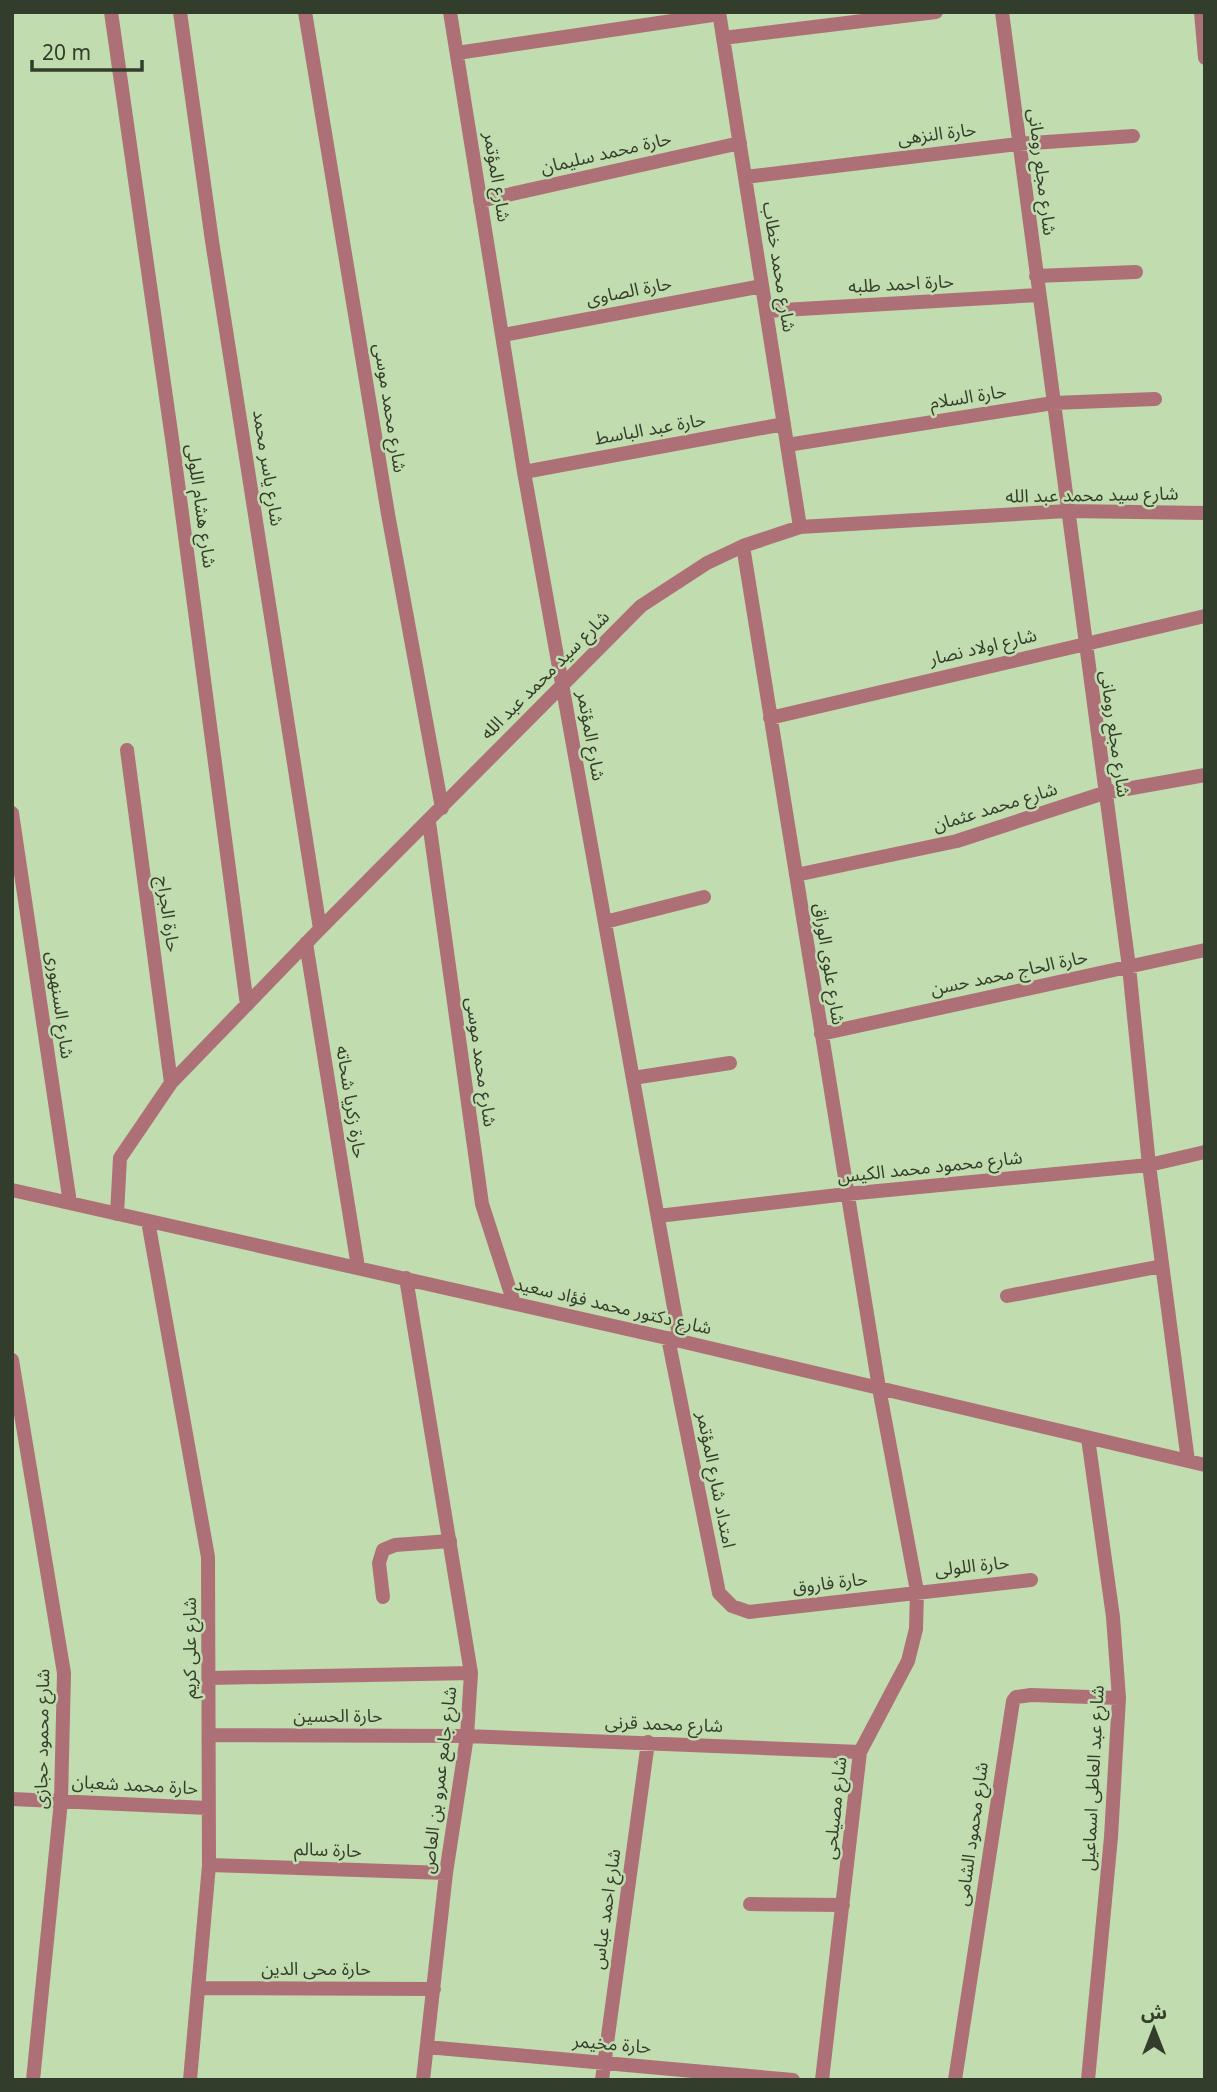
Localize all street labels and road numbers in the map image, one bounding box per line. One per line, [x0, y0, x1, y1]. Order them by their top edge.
street label: شارع مجلع رومانى [1015, 106, 1069, 238]
street label: حارة النزهى [896, 110, 978, 158]
street label: حارة محمد سليمان [537, 119, 675, 187]
street label: شارع المؤتمر [471, 128, 523, 225]
street label: شارع محمد خطاب [750, 199, 808, 335]
street label: حارة احمد طلبه [847, 262, 955, 306]
street label: حارة الصاوى [583, 264, 675, 318]
street label: شارع محمد موسى [361, 341, 419, 475]
street label: حارة السلام [927, 372, 1009, 422]
street label: حارة عبد الباسط [591, 401, 709, 457]
street label: شارع ياسر محمد [240, 407, 296, 529]
street label: شارع هشام اللولى [173, 442, 229, 570]
street label: شارع سيد محمد عبد الله [1005, 474, 1179, 516]
street label: شارع سيد محمد عبد الله [470, 600, 620, 750]
street label: شارع اولاد نصار [924, 616, 1041, 678]
street label: شارع مجلع رومانى [1087, 668, 1143, 800]
street label: شارع المؤتمر [564, 687, 618, 784]
street label: شارع محمد عثمان [928, 770, 1062, 844]
street label: حارة الجراج [144, 873, 192, 955]
street label: شارع علوى الوراق [801, 900, 857, 1028]
street label: حارة الحاج محمد حسن [927, 938, 1091, 1008]
street label: شارع السنهورى [34, 949, 86, 1061]
street label: شارع محمد موسى [453, 995, 509, 1129]
street label: حارة زكريا شحاته [323, 1043, 379, 1161]
street label: شارع محمود محمد الكيس [835, 1138, 1025, 1196]
street label: شارع دكتور محمد فؤاد سعيد [510, 1265, 716, 1347]
street label: امتداد شارع المؤتمر [684, 1408, 748, 1551]
street label: حارة اللولى [933, 1543, 1011, 1589]
street label: حارة فاروق [790, 1560, 870, 1606]
street label: شارع على كريم [171, 1597, 209, 1699]
street label: شارع محمود حجازى [22, 1668, 62, 1810]
street label: شارع جامع عمرو بن العاص [409, 1684, 469, 1876]
street label: شارع عبد العاطى اسماعيل [1069, 1684, 1117, 1872]
street label: حارة الحسين [293, 1697, 383, 1735]
street label: شارع محمد قرنى [604, 1703, 724, 1745]
street label: شارع مصيلحى [811, 1755, 859, 1861]
street label: شارع محمود الشامى [943, 1760, 1001, 1908]
street label: حارة محمد شعبان [71, 1763, 199, 1807]
street label: حارة سالم [293, 1830, 363, 1870]
street label: شارع احمد عباس [579, 1846, 633, 1972]
street label: حارة محى الدين [261, 1950, 371, 1988]
street label: حارة مخيمر [570, 2022, 653, 2066]

